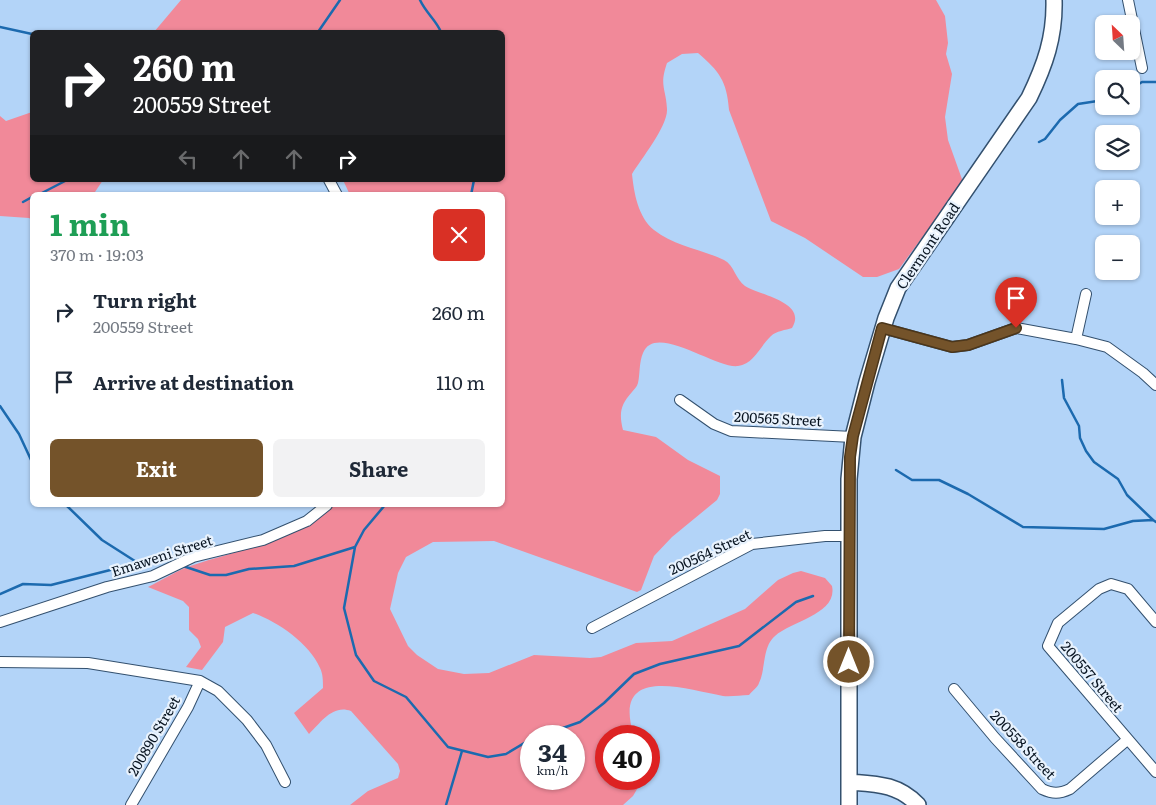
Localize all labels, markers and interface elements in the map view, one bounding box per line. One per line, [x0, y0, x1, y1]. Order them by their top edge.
north arrow [1095, 15, 1140, 60]
map controls [1095, 15, 1140, 280]
text: 260 m [133, 40, 236, 92]
icon: right [50, 50, 115, 115]
button: search [1095, 70, 1140, 115]
text: 200559 Street [133, 87, 271, 120]
button: layers [1095, 125, 1140, 170]
icon: left [174, 145, 202, 173]
icon: ahead [227, 145, 255, 173]
icon: ahead [280, 145, 308, 173]
icon: right [333, 145, 361, 173]
button: + [1095, 180, 1140, 225]
street label: Clermont Road [891, 198, 964, 293]
text: 1 min [50, 201, 130, 245]
button: close [433, 209, 485, 261]
button: − [1095, 235, 1140, 280]
text: 370 m · 19:03 [50, 242, 144, 266]
pin [995, 277, 1037, 328]
icon: arrive [1002, 284, 1030, 312]
text: Turn right [93, 286, 197, 314]
icon: right [50, 298, 78, 326]
text: 260 m [432, 298, 485, 326]
text: 200559 Street [93, 314, 193, 338]
icon: arrive [50, 368, 78, 396]
text: Arrive at destination [93, 368, 294, 396]
text: 110 m [436, 368, 485, 396]
street label: 200565 Street [734, 406, 823, 430]
button: Exit [50, 439, 263, 497]
button: Share [273, 439, 485, 497]
street label: 200564 Street [665, 523, 754, 579]
street label: Emaweni Street [109, 529, 215, 581]
position arrow [822, 635, 874, 687]
street label: 200557 Street [1057, 636, 1129, 717]
street label: 200890 Street [122, 692, 184, 779]
street label: 200558 Street [986, 705, 1061, 784]
speed limit sign: 40 [595, 725, 660, 790]
text: 34 [538, 733, 567, 770]
text: km/h [537, 761, 568, 779]

